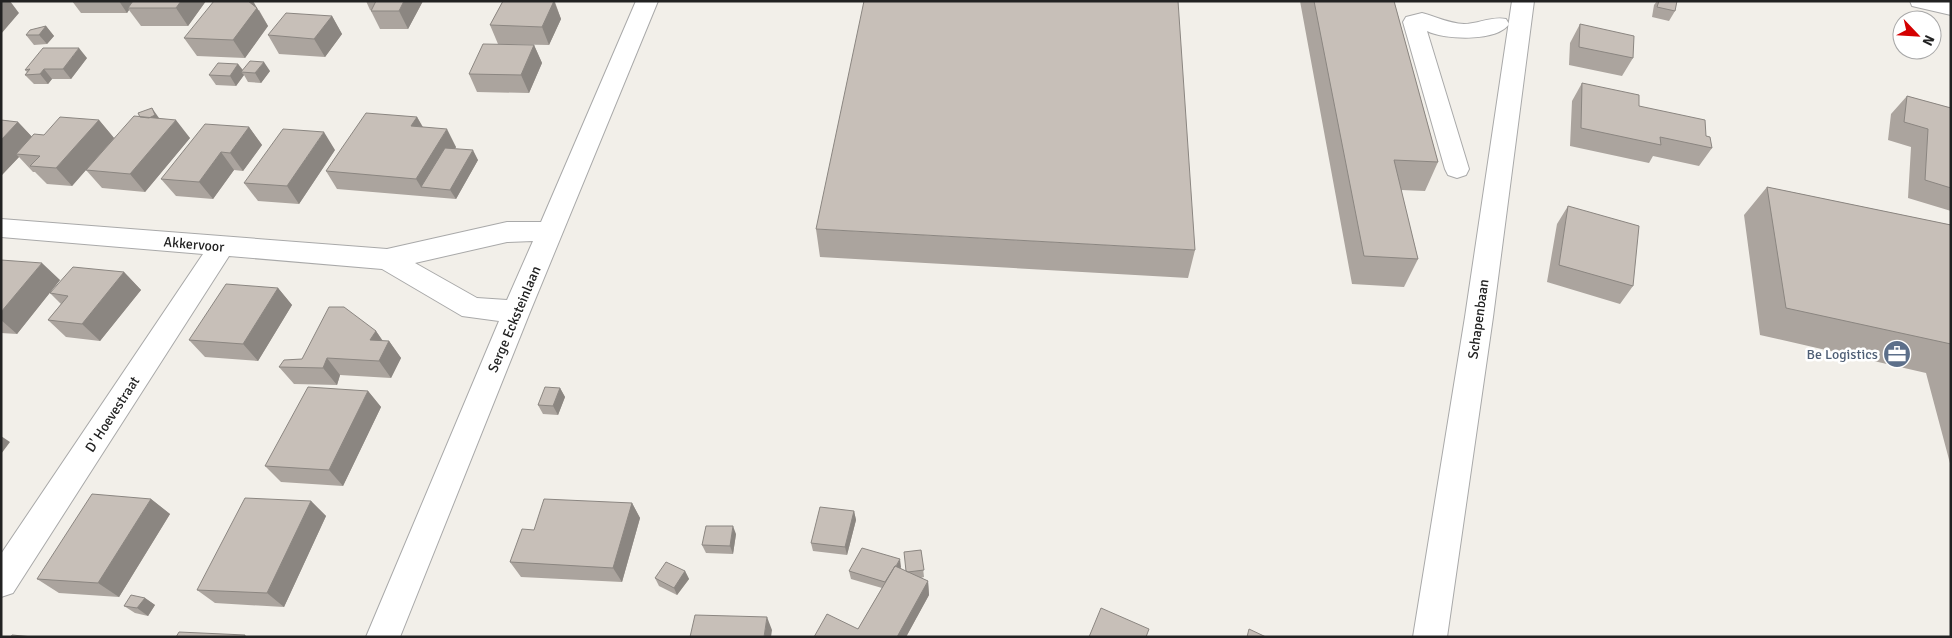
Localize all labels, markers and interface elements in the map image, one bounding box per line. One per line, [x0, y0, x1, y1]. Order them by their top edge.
north arrow [1892, 10, 1942, 60]
text: N [1919, 32, 1938, 48]
street label: Akkervoor [163, 233, 226, 256]
street label: Serge Ecksteinlaan [484, 263, 545, 375]
street label: Schapenbaan [1464, 278, 1493, 360]
office icon: Be Logistics [1882, 339, 1912, 369]
place label: Be Logistics [1806, 346, 1878, 363]
street label: D' Hoevestraat [82, 373, 143, 455]

